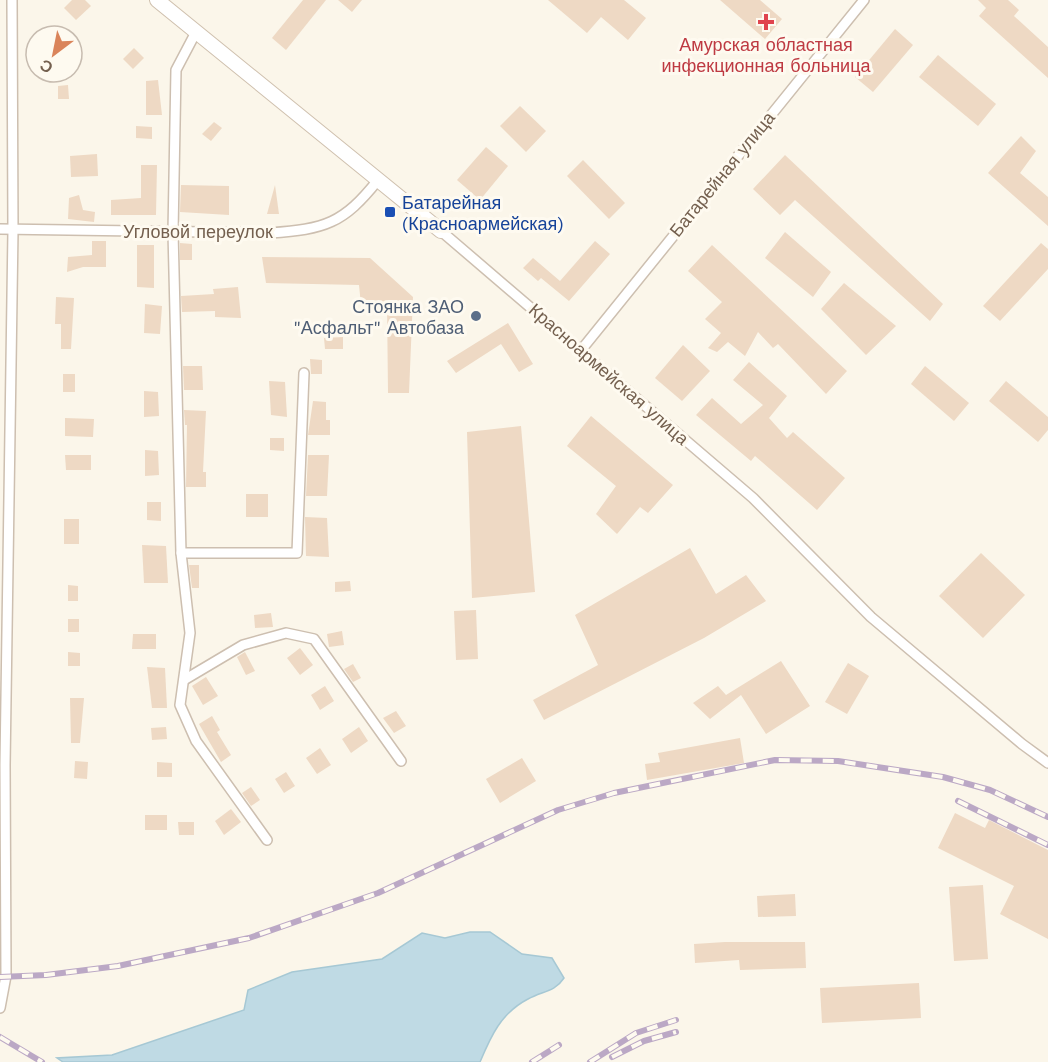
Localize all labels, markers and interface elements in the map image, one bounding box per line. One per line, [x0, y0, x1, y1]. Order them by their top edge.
marker: Амурская областная инфекционная больница [757, 13, 775, 31]
north arrow [24, 24, 84, 84]
place label: Амурская областная инфекционная больница [662, 34, 871, 76]
text: С [36, 55, 56, 77]
street label: Батарейная улица [665, 106, 780, 241]
place label: Батарейная (Красноармейская) [402, 192, 564, 234]
marker: Батарейная (Красноармейская) [383, 205, 397, 219]
street label: Угловой переулок [123, 221, 273, 242]
place label: Стоянка ЗАО "Асфальт" Автобаза [294, 296, 465, 338]
street label: Красноармейская улица [525, 299, 694, 450]
marker: Стоянка ЗАО "Асфальт" Автобаза [469, 309, 483, 323]

